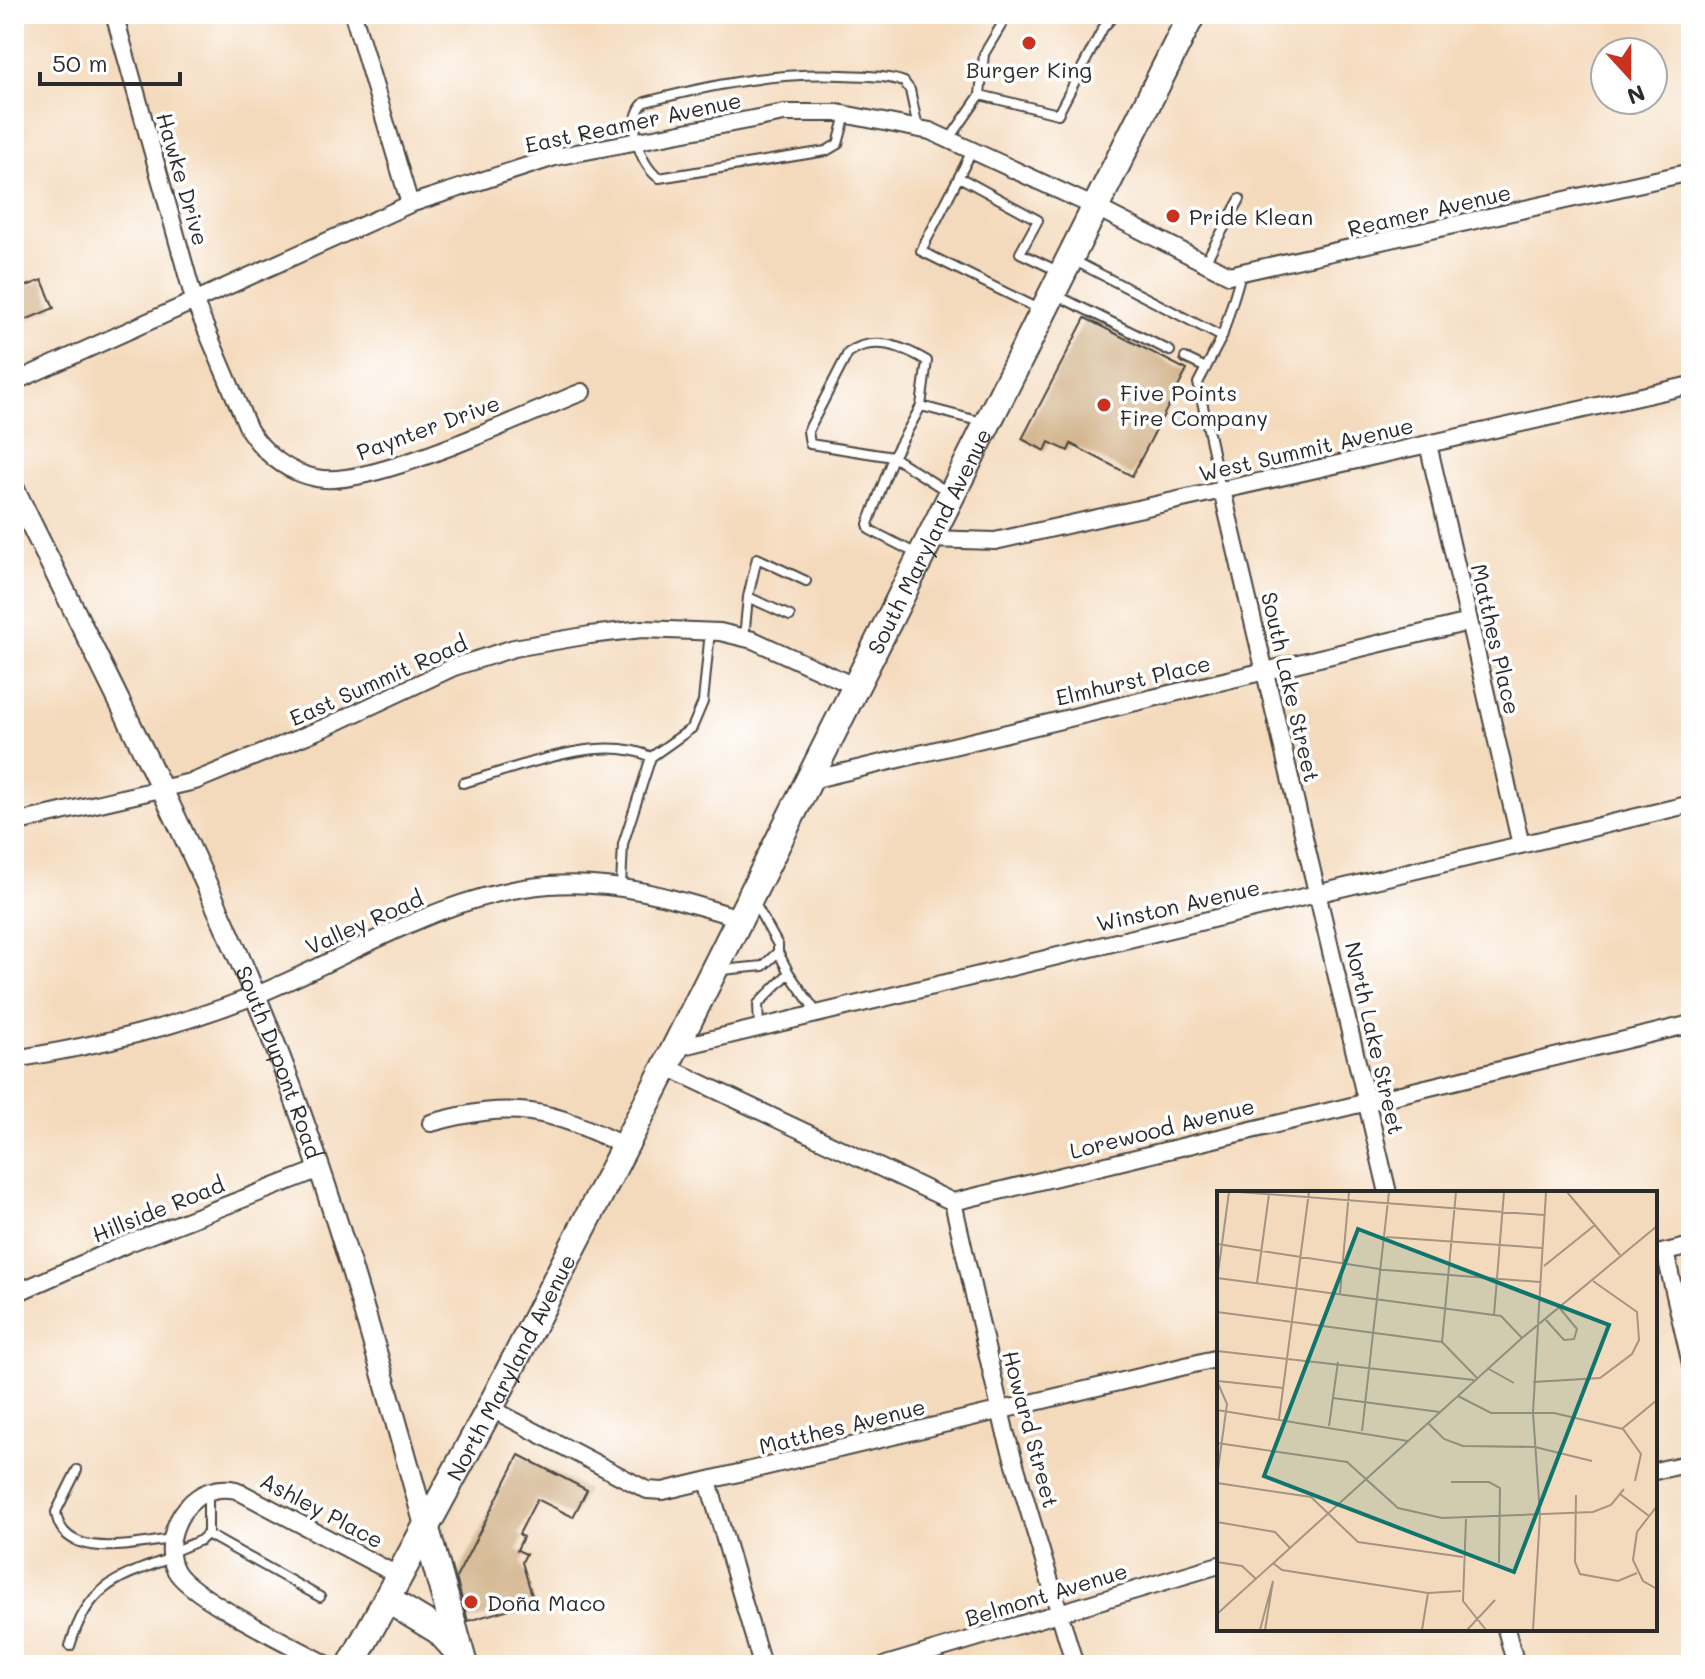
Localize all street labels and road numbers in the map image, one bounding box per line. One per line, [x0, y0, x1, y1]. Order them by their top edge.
street label: East Reamer Avenue [522, 85, 744, 159]
street label: Hawke Drive [150, 109, 216, 249]
street label: Reamer Avenue [1344, 177, 1514, 243]
street label: Paynter Drive [352, 388, 504, 466]
street label: West Summit Avenue [1196, 410, 1416, 488]
street label: South Maryland Avenue [860, 423, 997, 659]
street label: Matthes Place [1465, 561, 1527, 717]
street label: South Lake Street [1255, 589, 1327, 785]
street label: East Summit Road [285, 628, 471, 732]
street label: Elmhurst Place [1053, 648, 1213, 712]
street label: Winston Avenue [1093, 872, 1263, 938]
street label: Valley Road [301, 883, 427, 961]
street label: North Lake Street [1339, 939, 1411, 1137]
street label: South Dupont Road [230, 961, 330, 1162]
street label: Lorewood Avenue [1067, 1091, 1257, 1165]
street label: Hillside Road [88, 1169, 229, 1249]
street label: North Maryland Avenue [439, 1249, 582, 1485]
street label: Howard Street [996, 1347, 1066, 1511]
street label: Matthes Avenue [756, 1391, 928, 1461]
street label: Ashley Place [255, 1465, 389, 1555]
street label: Belmont Avenue [961, 1556, 1131, 1632]

